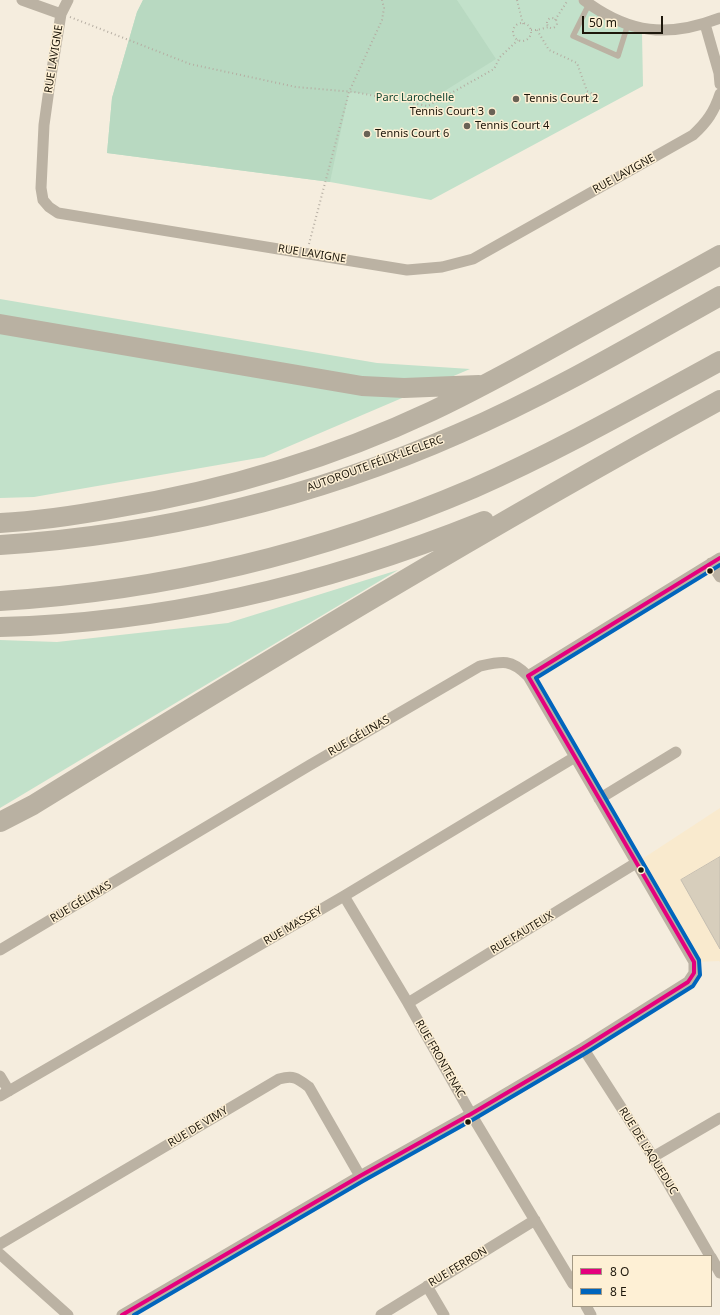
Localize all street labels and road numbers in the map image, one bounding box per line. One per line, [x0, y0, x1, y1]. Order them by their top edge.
street label: RUE LAVIGNE [42, 24, 66, 94]
street label: RUE LAVIGNE [591, 151, 657, 197]
street label: RUE LAVIGNE [277, 242, 347, 266]
street label: AUTOROUTE FÉLIX-LECLERC [305, 433, 445, 495]
street label: RUE GÉLINAS [326, 713, 392, 759]
street label: RUE GÉLINAS [48, 879, 114, 925]
street label: RUE MASSEY [261, 904, 325, 948]
street label: RUE FAUTEUX [488, 909, 556, 957]
street label: RUE FRONTENAC [412, 1018, 468, 1100]
street label: RUE DE VIMY [166, 1104, 230, 1150]
street label: RUE DE L'AQUEDUC [616, 1105, 680, 1197]
street label: RUE FERRON [426, 1244, 490, 1290]

